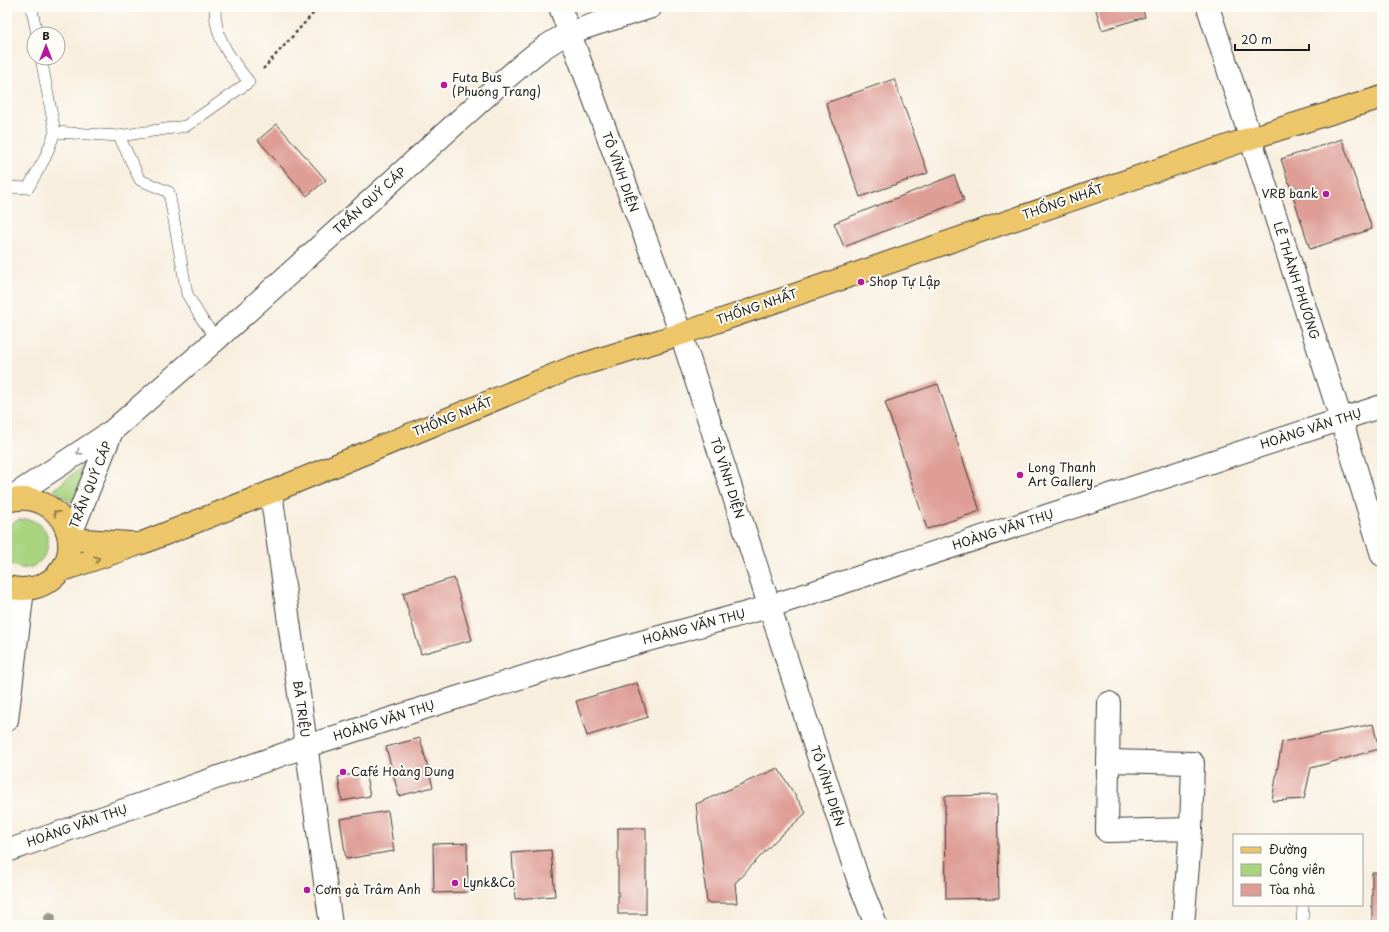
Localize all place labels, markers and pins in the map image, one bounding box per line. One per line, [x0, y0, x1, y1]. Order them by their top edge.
place label: Futa Bus (Phuong Trang) [452, 68, 541, 100]
marker: Futa Bus (Phuong Trang) [439, 80, 449, 90]
place label: VRB bank [1261, 184, 1318, 202]
marker: VRB bank [1321, 189, 1331, 199]
place label: Shop Tự Lập [869, 272, 940, 290]
marker: Shop Tự Lập [856, 277, 866, 287]
place label: Long Thanh Art Gallery [1028, 458, 1096, 490]
marker: Long Thanh Art Gallery [1015, 470, 1025, 480]
place label: Café Hoàng Dung [351, 762, 455, 780]
marker: Café Hoàng Dung [338, 767, 348, 777]
place label: Lynk&Co [463, 873, 515, 891]
marker: Lynk&Co [450, 878, 460, 888]
place label: Cơm gà Trâm Anh [315, 880, 421, 898]
marker: Cơm gà Trâm Anh [302, 885, 312, 895]

